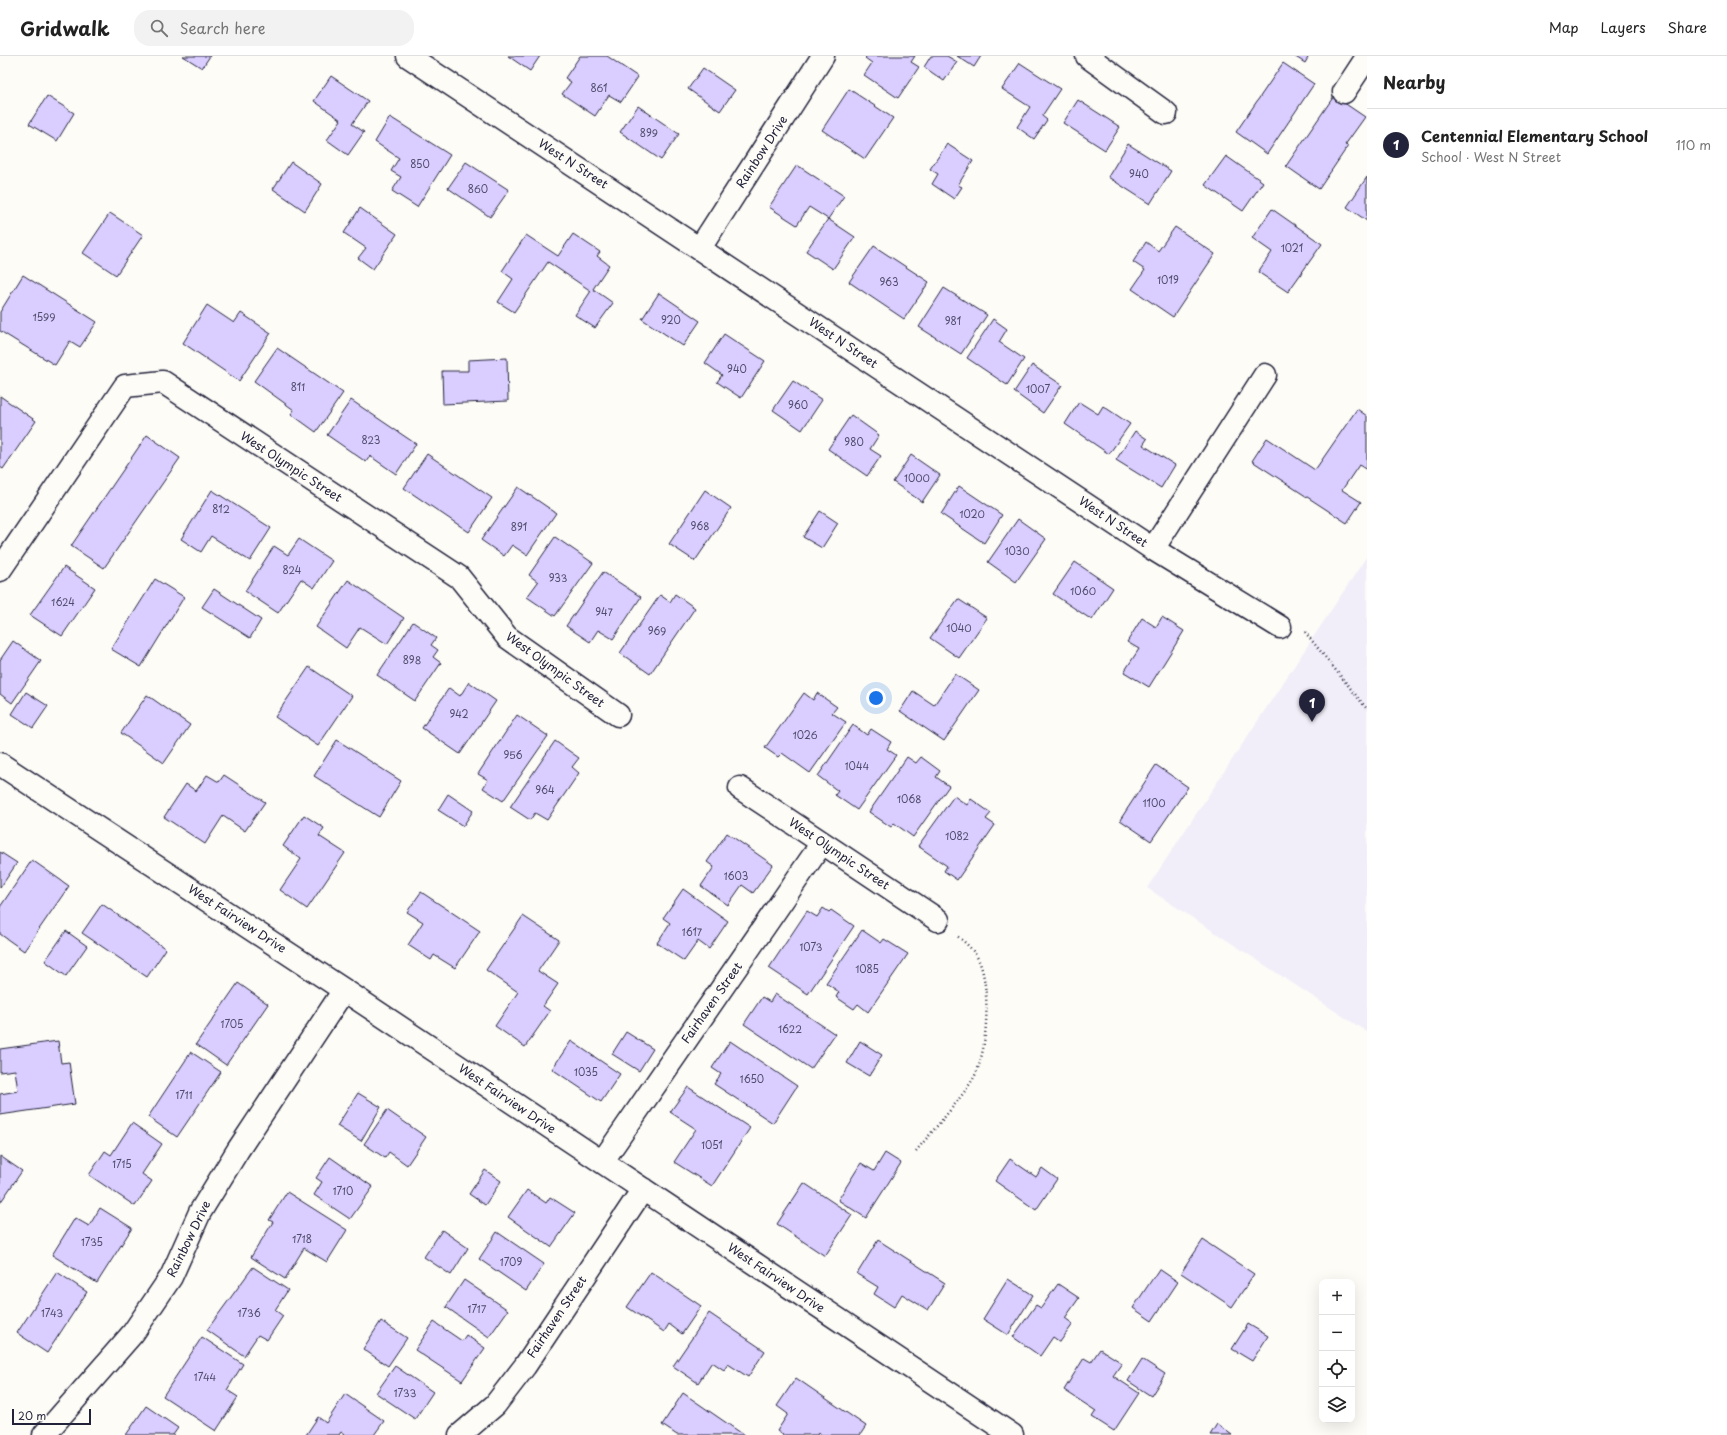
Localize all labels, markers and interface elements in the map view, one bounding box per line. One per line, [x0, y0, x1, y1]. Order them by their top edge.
search box [134, 10, 414, 46]
text: Gridwalk [20, 14, 110, 42]
text: Search here [180, 16, 265, 39]
icon: search [148, 17, 170, 39]
text: Map [1549, 17, 1579, 38]
text: Layers [1601, 17, 1646, 38]
text: Share [1668, 17, 1707, 38]
text: Nearby [1383, 69, 1445, 95]
house number: 861 [590, 80, 608, 95]
street label: Rainbow Drive [731, 112, 791, 191]
text: Centennial Elementary School [1421, 124, 1648, 147]
house number: 899 [640, 125, 658, 140]
street label: West N Street [535, 134, 612, 193]
text: 1 [1393, 135, 1399, 154]
text: 110 m [1676, 135, 1711, 154]
text: School · West N Street [1421, 147, 1561, 166]
house number: 850 [410, 156, 430, 171]
house number: 940 [1129, 166, 1149, 181]
house number: 860 [468, 181, 488, 196]
house number: 1021 [1281, 240, 1303, 255]
house number: 1019 [1157, 272, 1179, 287]
house number: 963 [879, 274, 899, 289]
house number: 1599 [32, 309, 56, 324]
house number: 920 [661, 312, 681, 327]
street label: West N Street [805, 312, 882, 372]
house number: 981 [945, 313, 961, 328]
house number: 940 [727, 361, 747, 376]
house number: 811 [291, 379, 305, 394]
house number: 1007 [1026, 381, 1050, 396]
house number: 960 [788, 397, 808, 412]
street label: West Olympic Street [237, 426, 346, 506]
house number: 823 [362, 432, 380, 447]
house number: 980 [844, 434, 864, 449]
house number: 1000 [904, 470, 930, 485]
street label: West N Street [1075, 491, 1152, 551]
house number: 812 [212, 501, 230, 516]
house number: 1020 [959, 506, 985, 521]
house number: 968 [691, 518, 709, 533]
house number: 891 [511, 519, 527, 534]
house number: 1030 [1004, 543, 1030, 558]
house number: 824 [283, 562, 302, 577]
house number: 933 [549, 570, 568, 585]
house number: 1060 [1070, 583, 1096, 598]
house number: 1624 [51, 594, 75, 609]
house number: 947 [595, 604, 613, 619]
house number: 1040 [946, 620, 972, 635]
house number: 969 [648, 623, 666, 638]
street label: West Olympic Street [503, 627, 609, 711]
house number: 898 [403, 652, 421, 667]
your location [866, 688, 886, 708]
pin: 1 [1299, 689, 1325, 722]
house number: 942 [449, 706, 469, 721]
house number: 1026 [792, 727, 818, 742]
house number: 956 [503, 747, 523, 762]
house number: 1044 [845, 758, 870, 773]
house number: 964 [535, 782, 555, 797]
house number: 1068 [897, 791, 921, 806]
house number: 1100 [1142, 795, 1166, 810]
street label: West Olympic Street [786, 813, 894, 894]
house number: 1082 [945, 828, 969, 843]
house number: 1603 [724, 868, 748, 883]
street label: West Fairview Drive [185, 880, 290, 957]
house number: 1617 [682, 924, 703, 939]
house number: 1073 [800, 939, 823, 954]
street label: Fairhaven Street [676, 958, 746, 1047]
house number: 1085 [855, 961, 879, 976]
house number: 1705 [221, 1016, 244, 1031]
house number: 1622 [778, 1021, 802, 1036]
street label: West Fairview Drive [455, 1059, 560, 1137]
house number: 1035 [574, 1064, 598, 1079]
house number: 1650 [740, 1071, 764, 1086]
house number: 1711 [176, 1087, 193, 1102]
house number: 1051 [701, 1137, 723, 1152]
house number: 1715 [112, 1156, 132, 1171]
house number: 1710 [333, 1183, 353, 1198]
street label: Rainbow Drive [162, 1197, 214, 1280]
house number: 1718 [292, 1231, 312, 1246]
house number: 1735 [81, 1234, 103, 1249]
street label: West Fairview Drive [724, 1238, 829, 1316]
house number: 1709 [500, 1254, 522, 1269]
street label: Fairhaven Street [522, 1272, 590, 1361]
map controls [1319, 1279, 1355, 1423]
button: + [1319, 1279, 1355, 1315]
house number: 1717 [468, 1301, 487, 1316]
house number: 1743 [41, 1305, 63, 1320]
house number: 1736 [237, 1305, 261, 1320]
button: − [1319, 1315, 1355, 1351]
button: locate [1319, 1351, 1355, 1387]
house number: 1744 [194, 1369, 217, 1384]
house number: 1733 [394, 1385, 416, 1400]
button: layers [1319, 1387, 1355, 1423]
scale bar [12, 1407, 91, 1426]
text: 20 m [18, 1407, 46, 1424]

